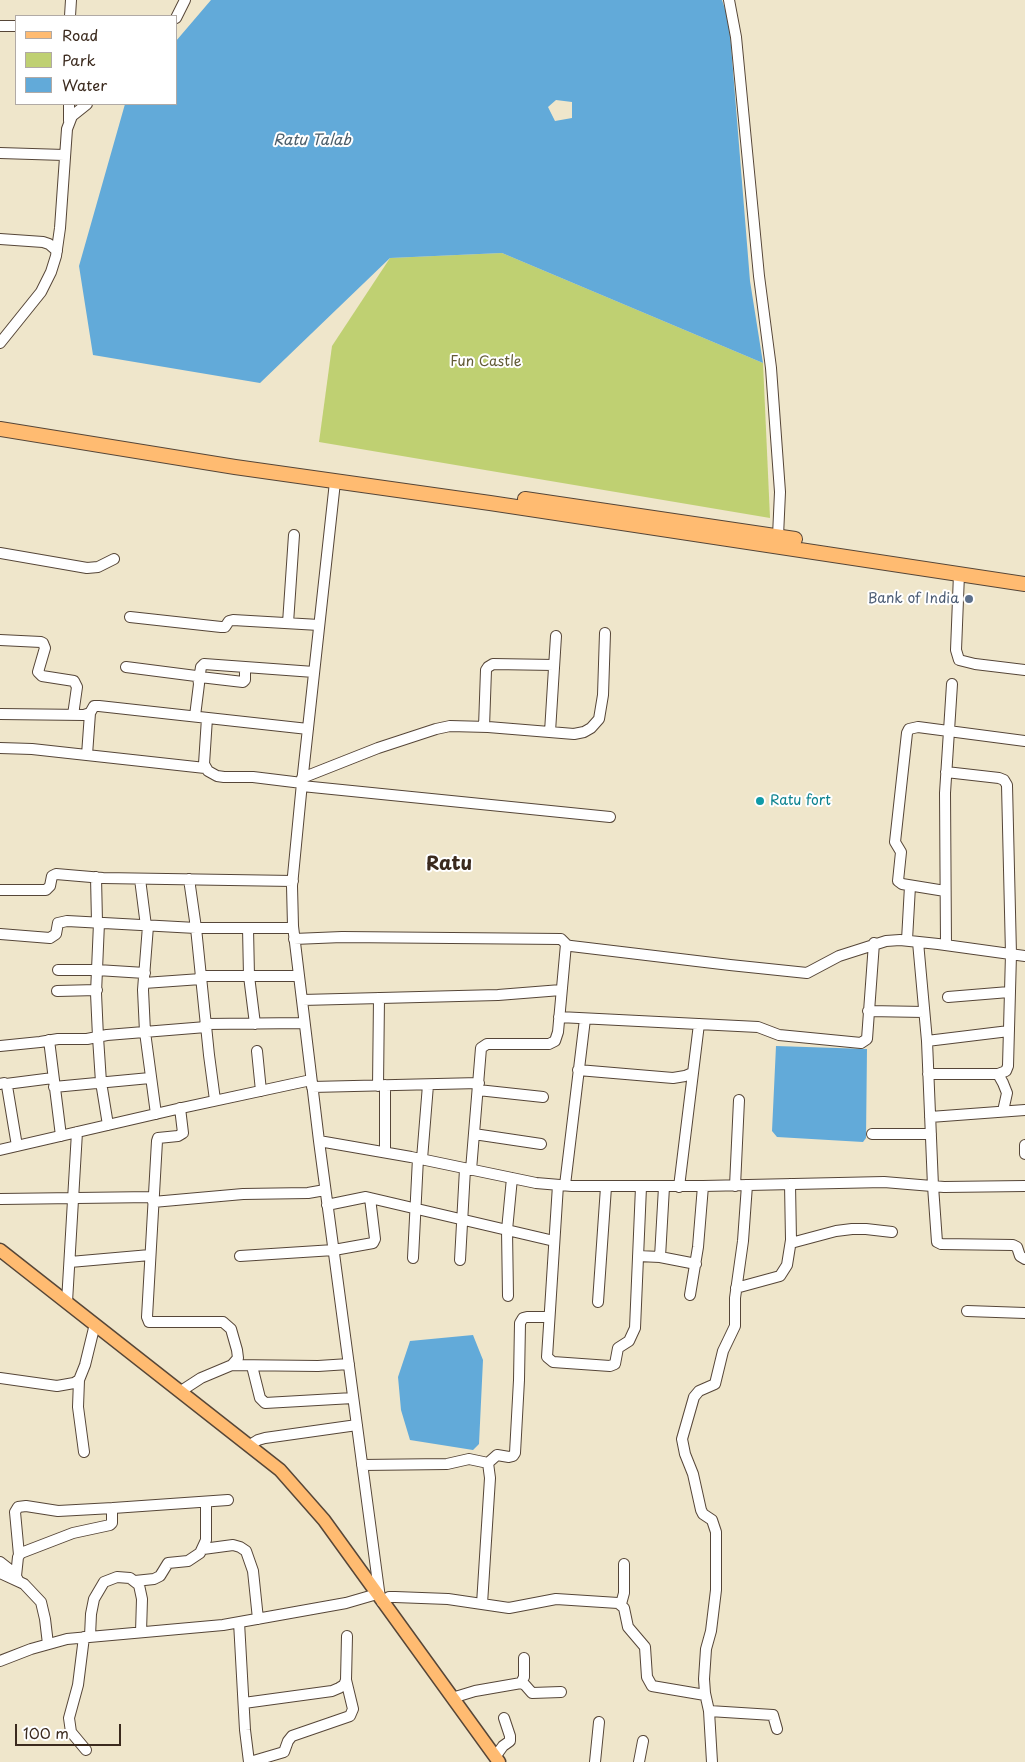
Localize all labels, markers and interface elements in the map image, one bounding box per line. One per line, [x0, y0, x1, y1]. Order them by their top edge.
legend [15, 15, 178, 105]
text: Road [62, 23, 98, 46]
text: Park [62, 48, 96, 71]
text: Water [62, 73, 107, 96]
water label: Ratu Talab [273, 132, 351, 150]
park label: Fun Castle [450, 354, 522, 370]
place label: Bank of India [868, 591, 959, 607]
marker: Bank of India [963, 593, 975, 605]
place label: Ratu fort [770, 793, 831, 809]
marker: Ratu fort [754, 795, 766, 807]
district label: Ratu [426, 854, 472, 876]
scale bar [18, 1714, 124, 1746]
text: 100 m [23, 1721, 69, 1744]

